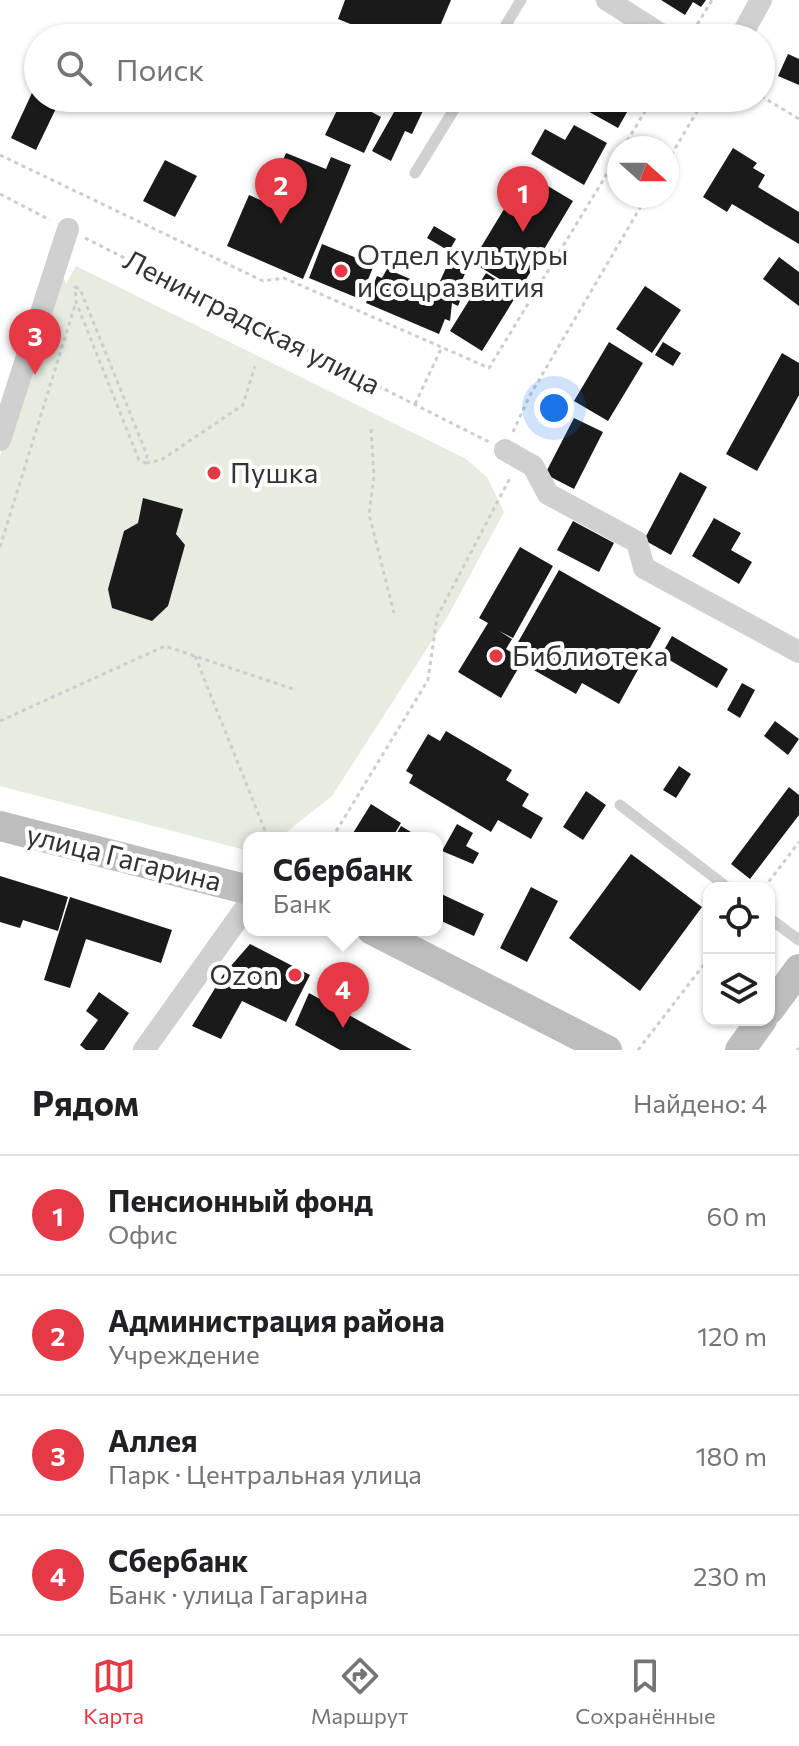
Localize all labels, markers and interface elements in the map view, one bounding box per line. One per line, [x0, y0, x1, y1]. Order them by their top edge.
search box [24, 24, 775, 112]
icon: search [52, 46, 96, 90]
text: Поиск [116, 50, 204, 87]
north arrow [607, 136, 679, 208]
pin: 2 [255, 158, 307, 224]
pin: 1 [497, 166, 549, 232]
place label: Отдел культуры и соцразвития [357, 237, 568, 303]
street label: Ленинградская улица [119, 242, 386, 401]
marker: Отдел культуры и соцразвития [332, 262, 350, 280]
pin: 3 [9, 309, 61, 375]
your location [534, 388, 574, 428]
place label: Пушка [230, 455, 318, 489]
marker: Пушка [205, 464, 223, 482]
place label: Библиотека [512, 638, 668, 672]
marker: Библиотека [487, 647, 505, 665]
street label: улица Гагарина [23, 816, 225, 898]
popup [243, 832, 443, 936]
text: Сбербанк [273, 850, 413, 887]
map controls [703, 882, 775, 1026]
button: locate [703, 882, 775, 954]
text: Банк [273, 887, 331, 918]
button: layers [703, 954, 775, 1026]
place label: Ozon [209, 957, 279, 991]
pin: 4 [317, 962, 369, 1028]
marker: Ozon [286, 966, 304, 984]
text: Рядом [32, 1081, 139, 1123]
text: Найдено: 4 [633, 1087, 767, 1118]
text: Пенсионный фонд [108, 1181, 373, 1218]
text: 1 [52, 1200, 64, 1231]
text: 60 m [707, 1200, 767, 1231]
text: Офис [108, 1218, 178, 1249]
text: Администрация района [108, 1301, 445, 1338]
text: 2 [51, 1320, 65, 1351]
text: 120 m [697, 1320, 767, 1351]
text: Учреждение [108, 1338, 260, 1369]
text: Аллея [108, 1421, 198, 1458]
text: 3 [50, 1440, 66, 1471]
text: 180 m [695, 1440, 767, 1471]
text: Парк · Центральная улица [108, 1458, 422, 1489]
text: Сбербанк [108, 1541, 248, 1578]
text: 4 [50, 1560, 66, 1591]
text: 230 m [693, 1560, 767, 1591]
text: Банк · улица Гагарина [108, 1578, 368, 1609]
tab: Карта [83, 1654, 144, 1729]
tab: Маршрут [311, 1654, 408, 1729]
tab: Сохранённые [575, 1654, 716, 1729]

